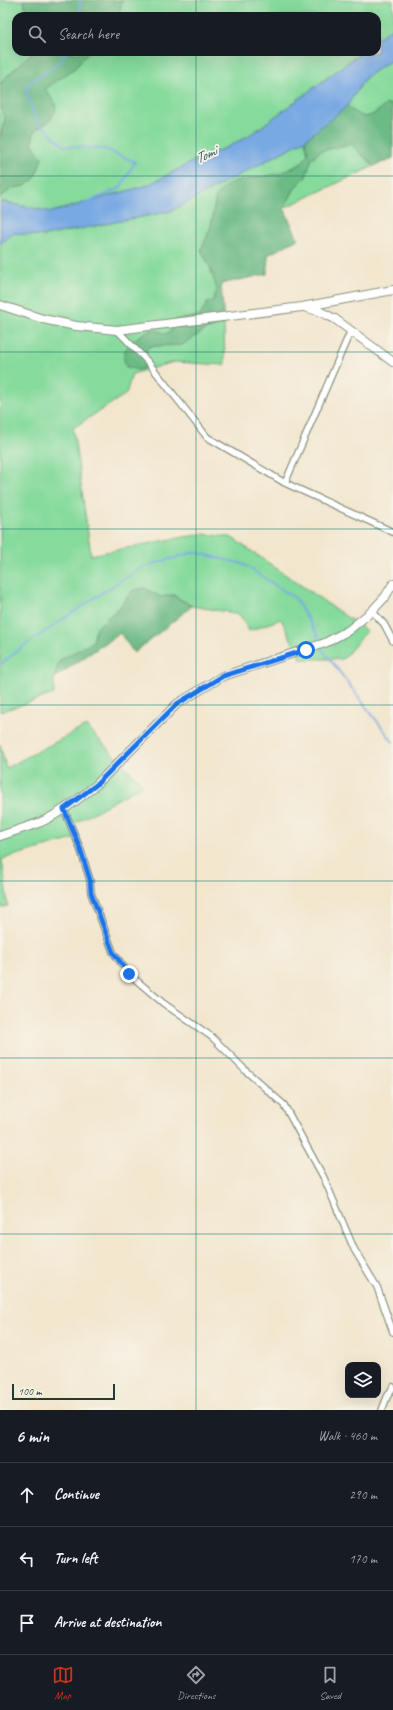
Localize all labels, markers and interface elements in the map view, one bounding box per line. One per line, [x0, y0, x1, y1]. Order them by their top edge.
search box [12, 12, 381, 56]
icon: search [26, 23, 48, 45]
text: Search here [58, 25, 119, 44]
water label: Tomi [192, 140, 224, 168]
route start [297, 641, 315, 659]
route end [120, 965, 138, 983]
map controls [345, 1362, 381, 1398]
button: layers [345, 1362, 381, 1398]
scale bar [12, 1382, 115, 1401]
text: 100 m [18, 1384, 42, 1398]
text: 6 min [16, 1426, 49, 1447]
text: Walk · 460 m [318, 1428, 377, 1444]
icon: ahead [16, 1484, 38, 1506]
text: Continue [54, 1485, 99, 1504]
text: 290 m [349, 1487, 377, 1503]
icon: left [16, 1548, 38, 1570]
text: Turn left [54, 1549, 97, 1568]
text: 170 m [349, 1551, 377, 1567]
icon: arrive [16, 1612, 38, 1634]
text: Arrive at destination [54, 1613, 161, 1632]
tab: Map [52, 1664, 74, 1702]
tab: Directions [177, 1664, 216, 1702]
tab: Saved [319, 1664, 341, 1702]

